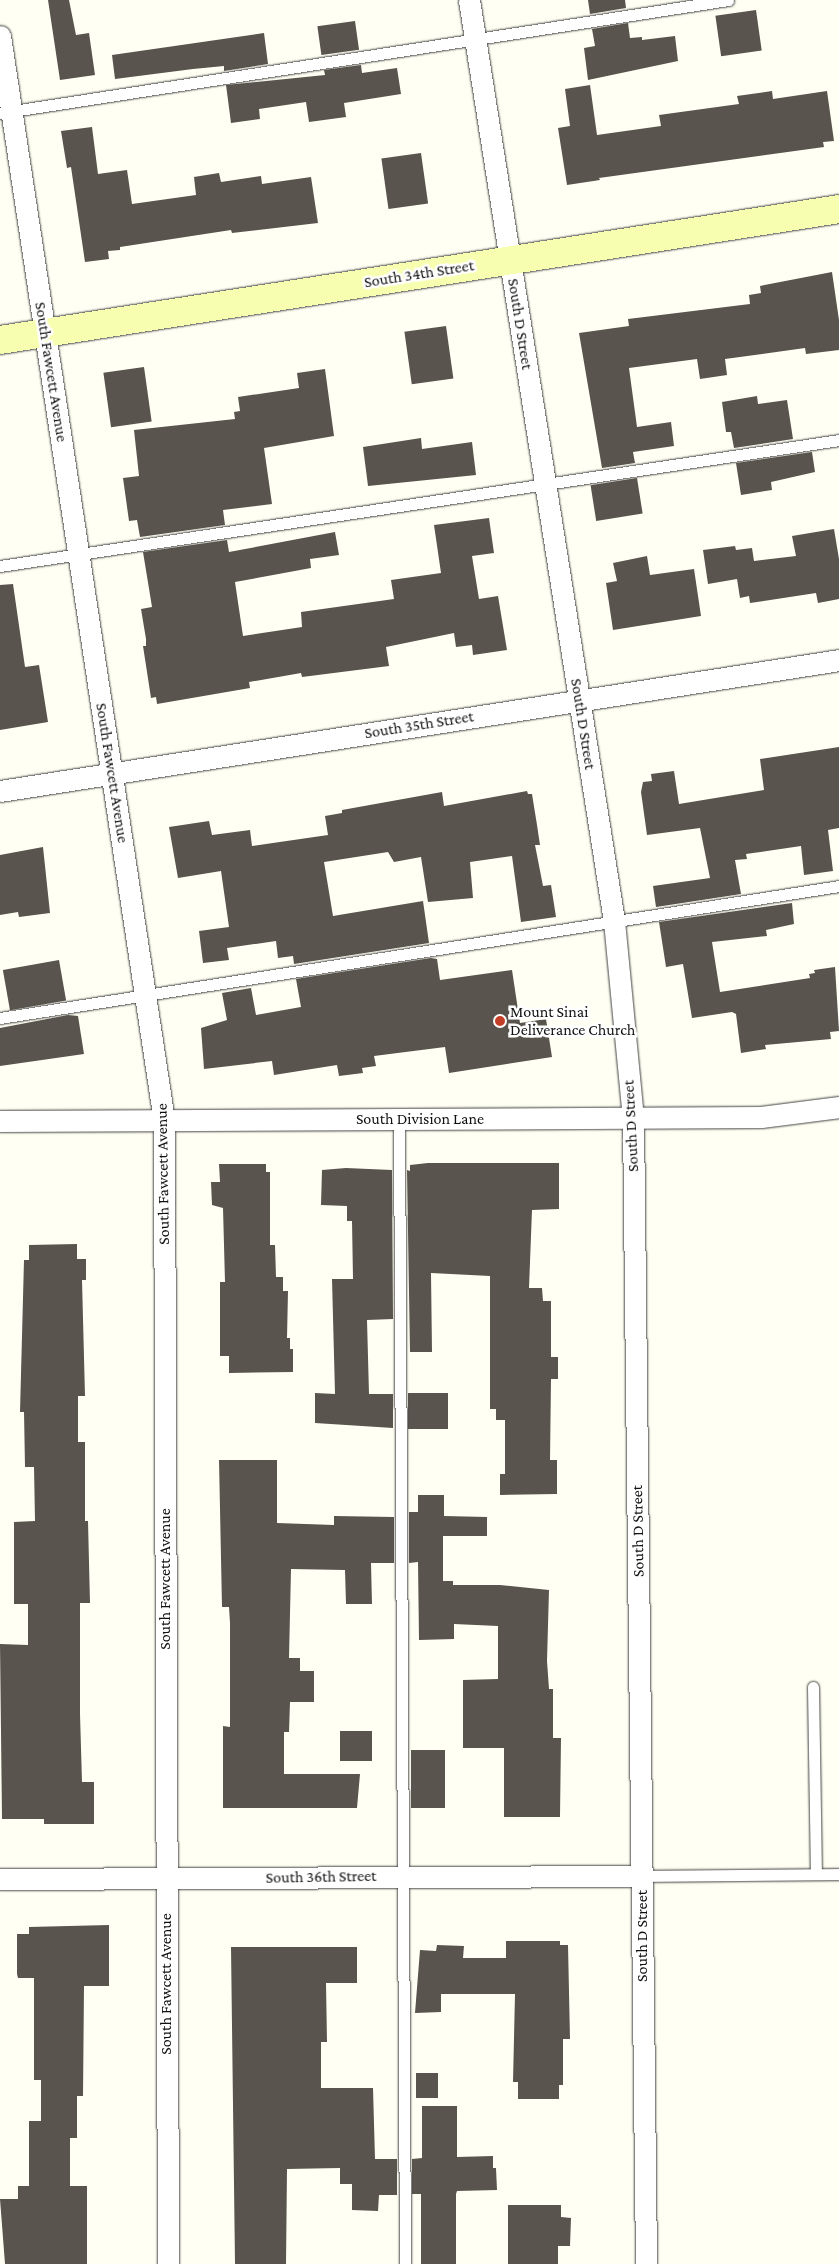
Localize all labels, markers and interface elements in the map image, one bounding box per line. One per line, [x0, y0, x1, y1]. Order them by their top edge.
street label: South 34th Street [363, 256, 475, 292]
street label: South D Street [503, 277, 537, 371]
street label: South Fawcett Avenue [30, 301, 72, 443]
street label: South D Street [566, 677, 600, 771]
street label: South Fawcett Avenue [91, 702, 133, 844]
street label: South 35th Street [363, 707, 475, 743]
place label: Mount Sinai Deliverance Church [510, 1002, 635, 1040]
marker: Mount Sinai Deliverance Church [494, 1015, 506, 1027]
street label: South D Street [619, 1080, 643, 1172]
street label: South Fawcett Avenue [152, 1103, 174, 1245]
street label: South Division Lane [356, 1109, 484, 1129]
street label: South D Street [628, 1485, 648, 1577]
street label: South Fawcett Avenue [155, 1508, 175, 1650]
street label: South 36th Street [265, 1866, 377, 1888]
street label: South D Street [632, 1890, 652, 1982]
street label: South Fawcett Avenue [156, 1913, 176, 2055]

